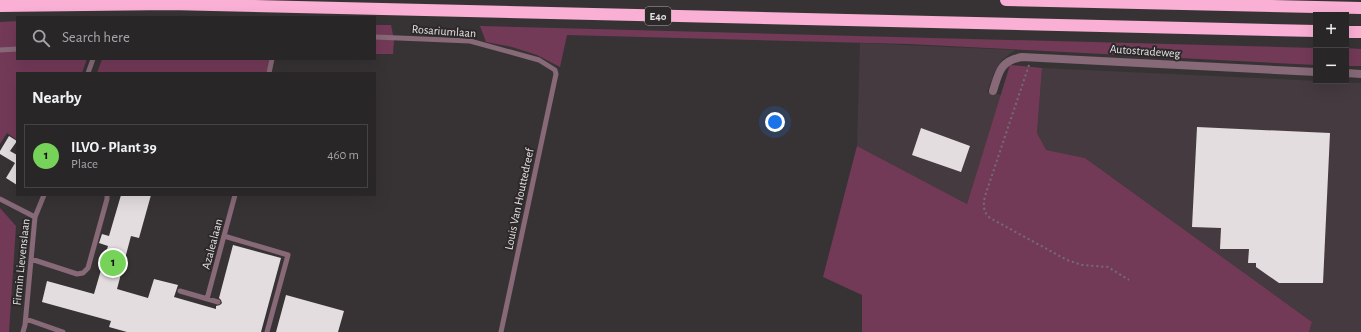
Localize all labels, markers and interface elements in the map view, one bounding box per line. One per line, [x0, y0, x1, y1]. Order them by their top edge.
road number: E40 [645, 7, 671, 25]
map controls [1313, 12, 1349, 84]
button: + [1313, 12, 1349, 48]
search box [16, 16, 376, 60]
street label: Rosariumlaan [411, 23, 477, 39]
icon: search [30, 27, 52, 49]
text: Search here [62, 30, 130, 45]
street label: Autostradeweg [1109, 43, 1181, 59]
button: − [1313, 48, 1349, 84]
text: Nearby [32, 89, 82, 106]
your location [765, 112, 785, 132]
text: ILVO - Plant 39 [71, 140, 157, 155]
street label: Louis Van Houttedreef [502, 146, 536, 251]
text: 1 [44, 149, 48, 162]
text: 460 m [327, 149, 359, 162]
text: Place [71, 158, 98, 171]
street label: Firmin Lievenslaan [10, 218, 32, 306]
street label: Azalealaan [200, 218, 224, 270]
pin: 1 [100, 248, 126, 278]

